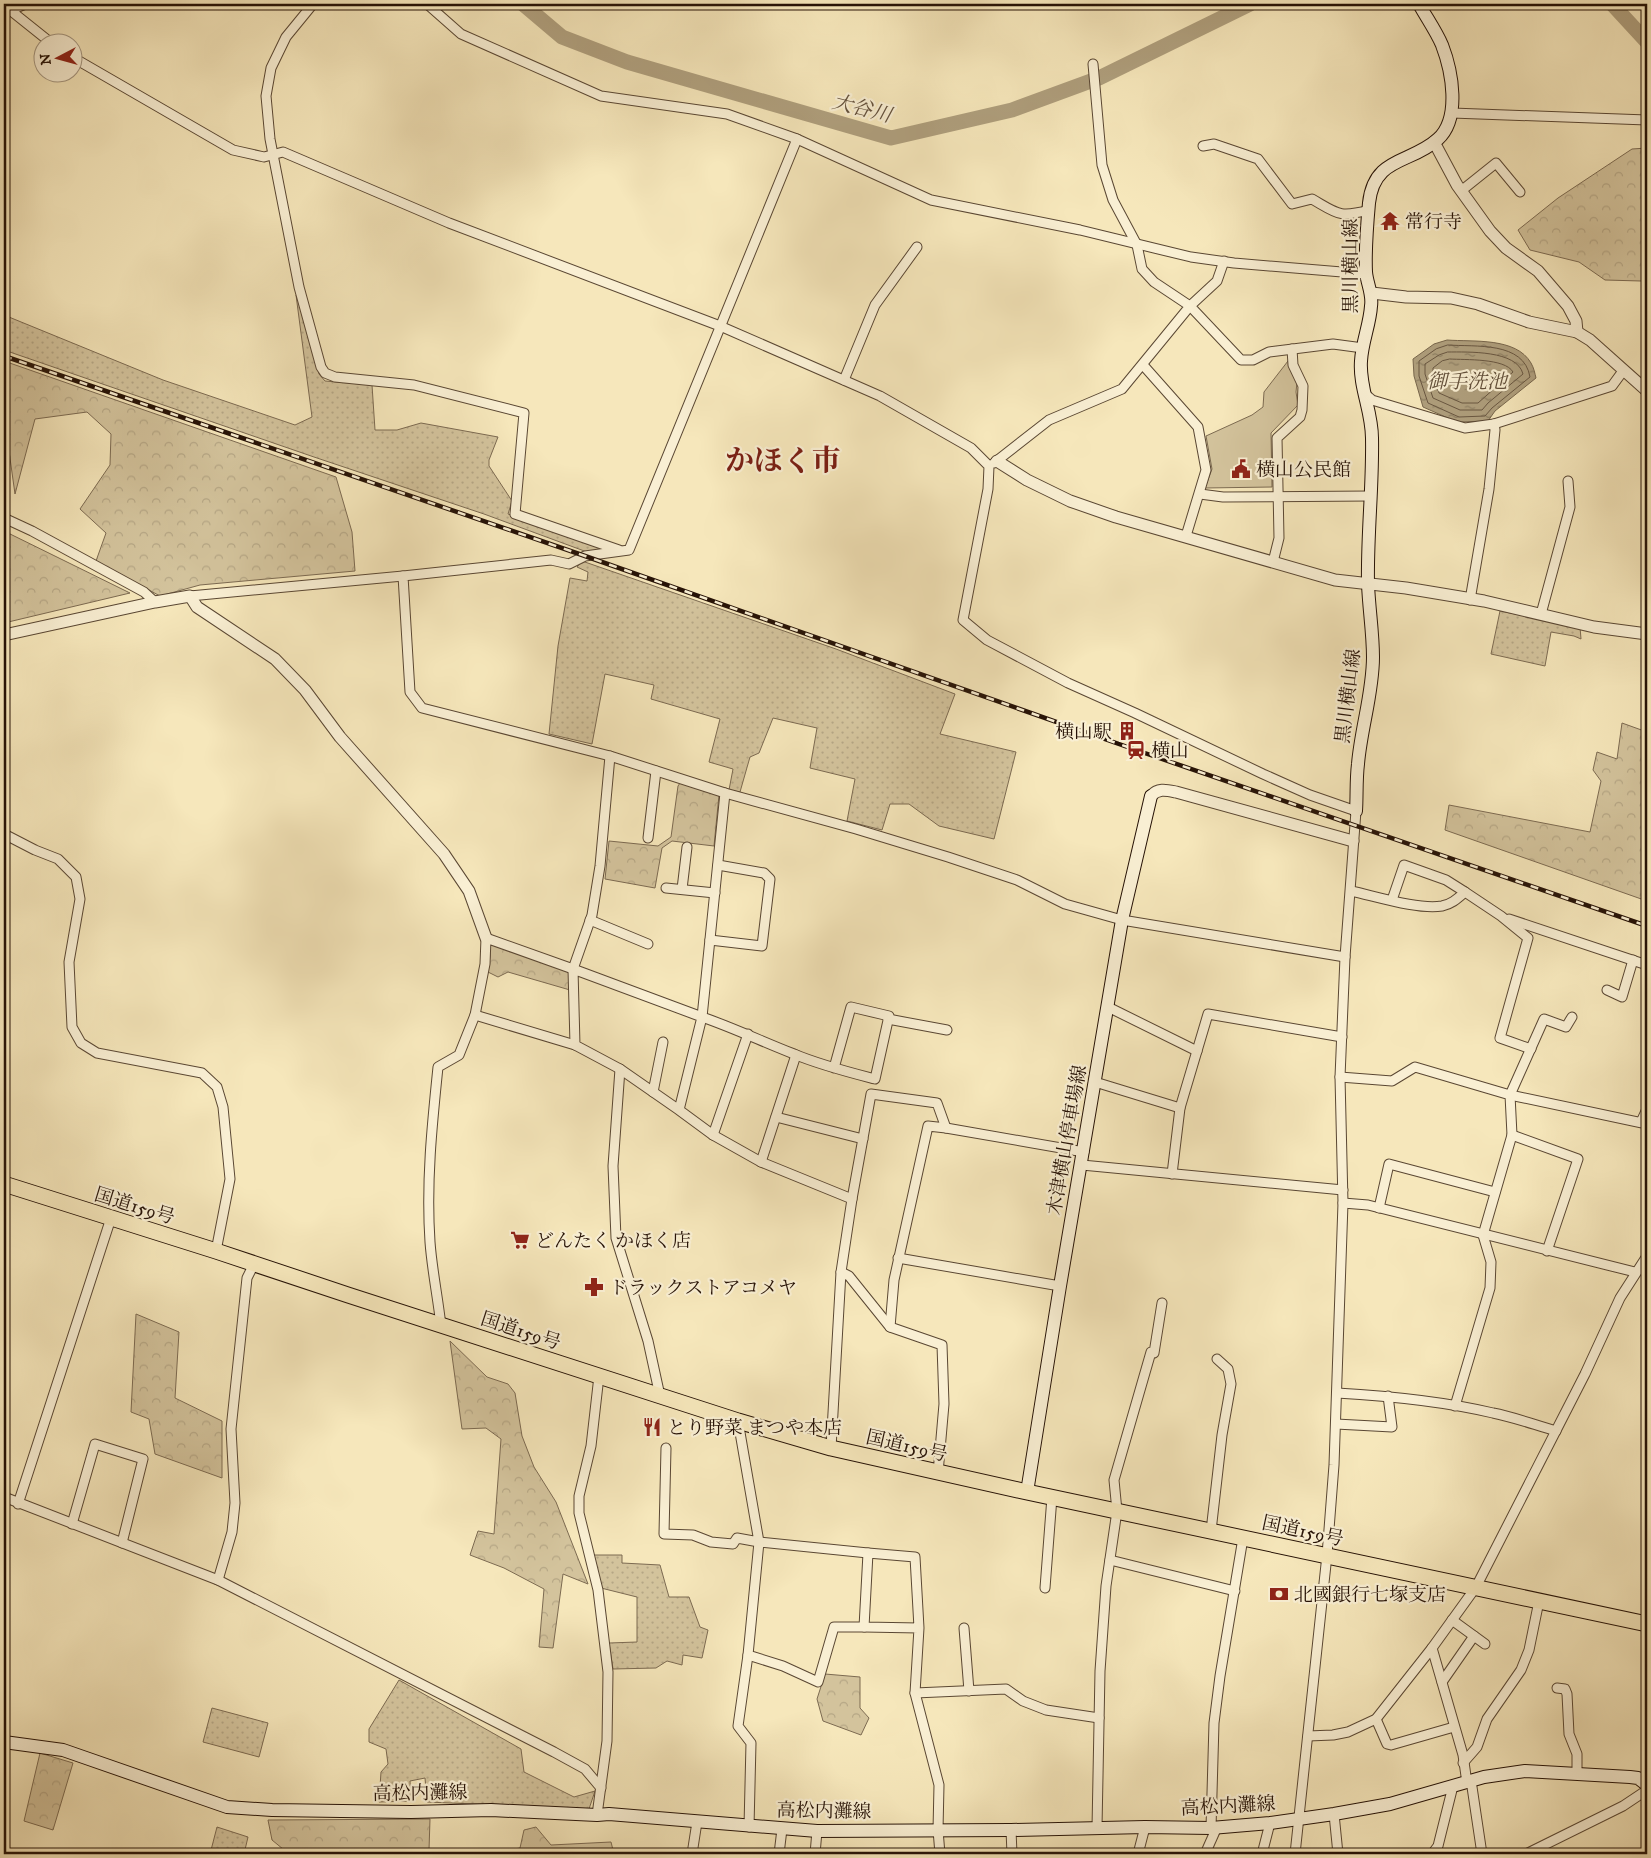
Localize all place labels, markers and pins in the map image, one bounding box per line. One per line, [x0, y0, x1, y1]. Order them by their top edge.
temple icon: 常行寺 [1379, 210, 1401, 232]
place label: 常行寺 [1405, 211, 1462, 234]
public building icon: 横山公民館 [1230, 458, 1252, 480]
place label: 横山公民館 [1256, 459, 1351, 482]
building icon: 横山駅 [1116, 720, 1138, 742]
place label: 横山駅 [1055, 721, 1112, 744]
station icon: 横山 [1125, 739, 1147, 761]
place label: 横山 [1151, 740, 1189, 763]
supermarket icon: どんたく かほく店 [509, 1229, 531, 1251]
place label: どんたく かほく店 [535, 1230, 691, 1253]
pharmacy icon: ドラックストアコメヤ [583, 1276, 605, 1298]
place label: ドラックストアコメヤ [609, 1277, 797, 1300]
restaurant icon: とり野菜 まつや本店 [641, 1416, 663, 1438]
place label: とり野菜 まつや本店 [667, 1417, 842, 1440]
bank icon: 北國銀行七塚支店 [1268, 1583, 1290, 1605]
place label: 北國銀行七塚支店 [1294, 1584, 1446, 1607]

